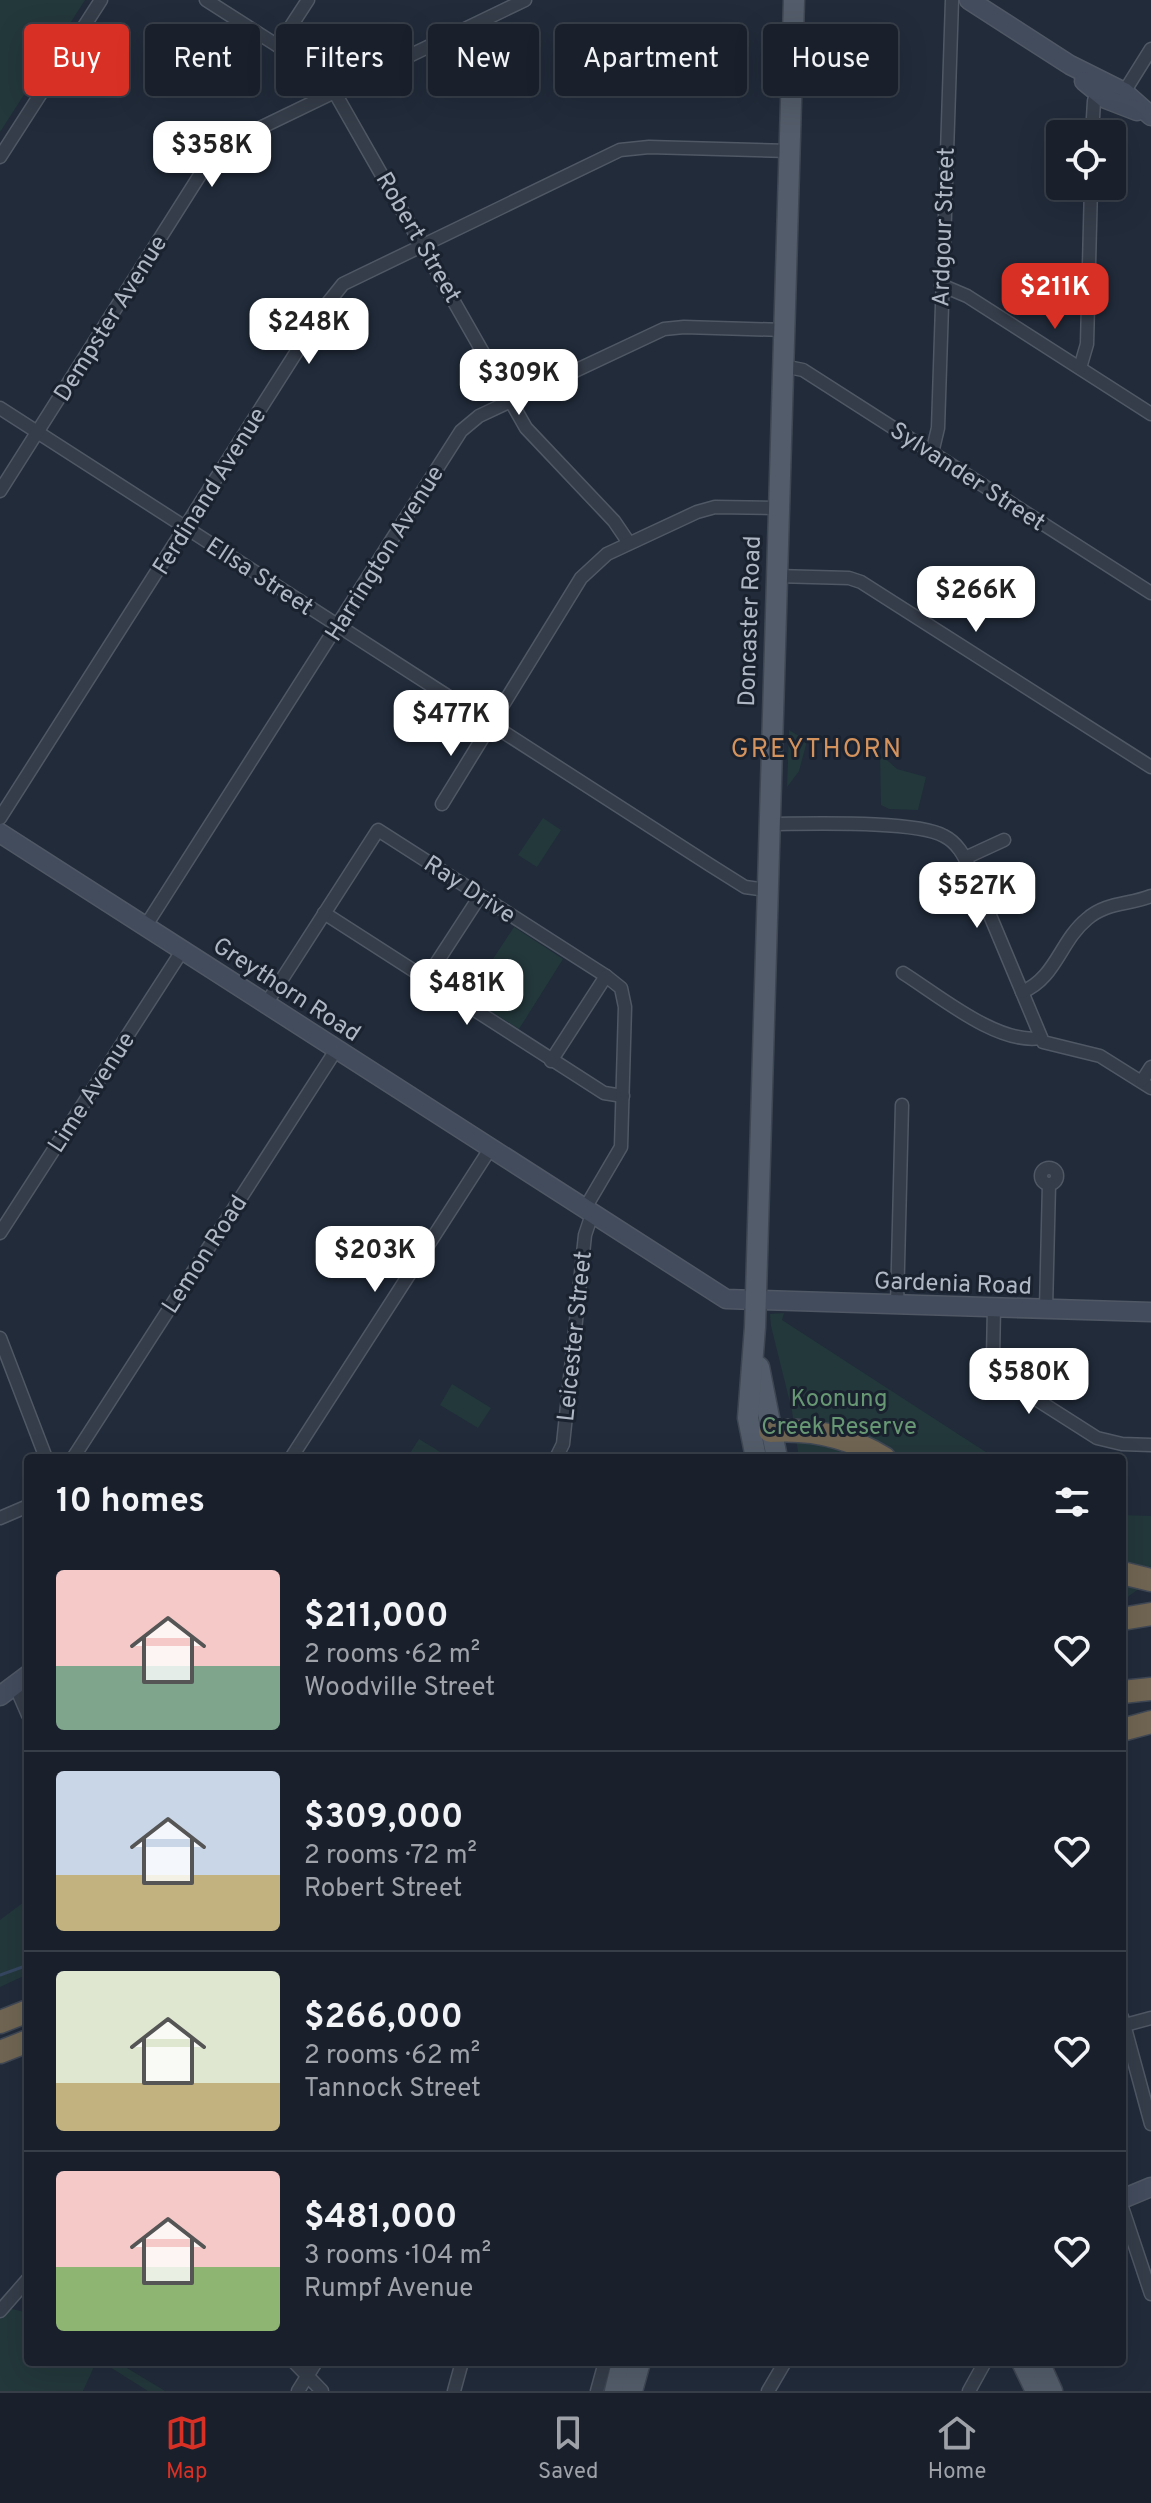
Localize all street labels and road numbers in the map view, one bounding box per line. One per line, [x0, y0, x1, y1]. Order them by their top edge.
street label: Ardgour Street [927, 147, 963, 308]
street label: Robert Street [368, 167, 467, 309]
street label: Dempster Avenue [49, 230, 175, 408]
street label: Ferdinand Avenue [147, 403, 274, 581]
street label: Sylvander Street [884, 416, 1050, 539]
street label: Harrington Avenue [320, 461, 452, 647]
street label: Ellsa Street [199, 532, 318, 624]
street label: Doncaster Road [733, 535, 769, 707]
street label: Ray Drive [417, 850, 520, 931]
street label: Greythorn Road [206, 932, 365, 1050]
street label: Lime Avenue [43, 1027, 143, 1159]
street label: Lemon Road [156, 1190, 255, 1320]
street label: Leicester Street [552, 1249, 600, 1423]
street label: Gardenia Road [873, 1267, 1033, 1303]

